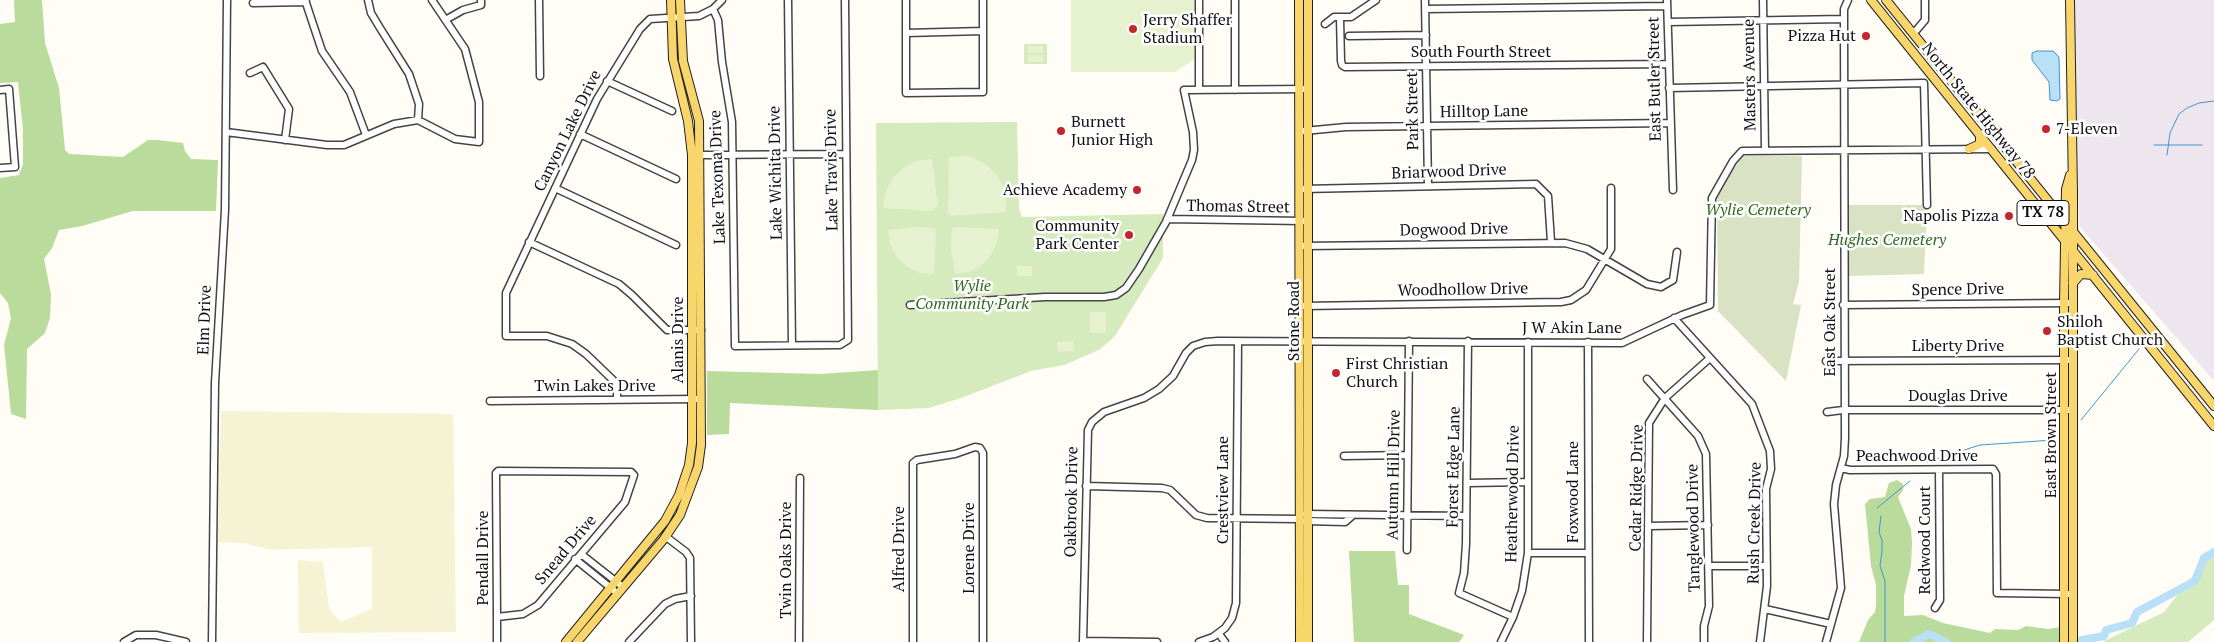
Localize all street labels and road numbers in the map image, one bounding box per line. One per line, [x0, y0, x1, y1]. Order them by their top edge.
street label: East Butler Street [1644, 16, 1666, 142]
street label: Masters Avenue [1739, 19, 1761, 131]
street label: North State Highway 78 [1917, 39, 2039, 183]
street label: South Fourth Street [1411, 42, 1551, 62]
street label: Canyon Lake Drive [530, 67, 606, 195]
street label: Park Street [1403, 72, 1423, 150]
street label: Hilltop Lane [1440, 102, 1528, 122]
street label: Lake Wichita Drive [765, 106, 787, 240]
street label: Lake Texoma Drive [706, 109, 730, 245]
street label: Lake Travis Drive [821, 109, 843, 231]
street label: Briarwood Drive [1391, 160, 1507, 184]
street label: Thomas Street [1186, 196, 1290, 218]
road number: TX 78 [2017, 200, 2069, 226]
street label: Dogwood Drive [1400, 219, 1508, 241]
street label: East Oak Street [1820, 268, 1840, 376]
street label: Woodhollow Drive [1397, 279, 1529, 301]
street label: Spence Drive [1912, 280, 2004, 300]
street label: Stone Road [1284, 281, 1304, 361]
street label: Elm Drive [194, 285, 216, 355]
street label: Alanis Drive [668, 296, 688, 384]
street label: J W Akin Lane [1522, 318, 1622, 338]
street label: Liberty Drive [1912, 336, 2004, 356]
street label: East Brown Street [2041, 372, 2061, 498]
street label: Twin Lakes Drive [534, 376, 656, 396]
street label: Douglas Drive [1908, 386, 2008, 406]
street label: Forest Edge Lane [1443, 406, 1465, 528]
street label: Autumn Hill Drive [1383, 410, 1405, 540]
street label: Cedar Ridge Drive [1626, 424, 1648, 552]
street label: Heatherwood Drive [1502, 425, 1524, 563]
street label: Crestview Lane [1213, 436, 1233, 544]
street label: Foxwood Lane [1563, 441, 1583, 543]
street label: Oakbrook Drive [1061, 446, 1083, 558]
street label: Peachwood Drive [1856, 446, 1978, 466]
street label: Rush Creek Drive [1744, 462, 1766, 584]
street label: Tanglewood Drive [1683, 464, 1705, 592]
street label: Redwood Court [1915, 486, 1935, 594]
street label: Twin Oaks Drive [776, 502, 796, 618]
street label: Lorene Drive [959, 502, 979, 594]
street label: Alfred Drive [889, 506, 909, 592]
street label: Pendall Drive [473, 510, 493, 606]
street label: Snead Drive [531, 511, 601, 589]

